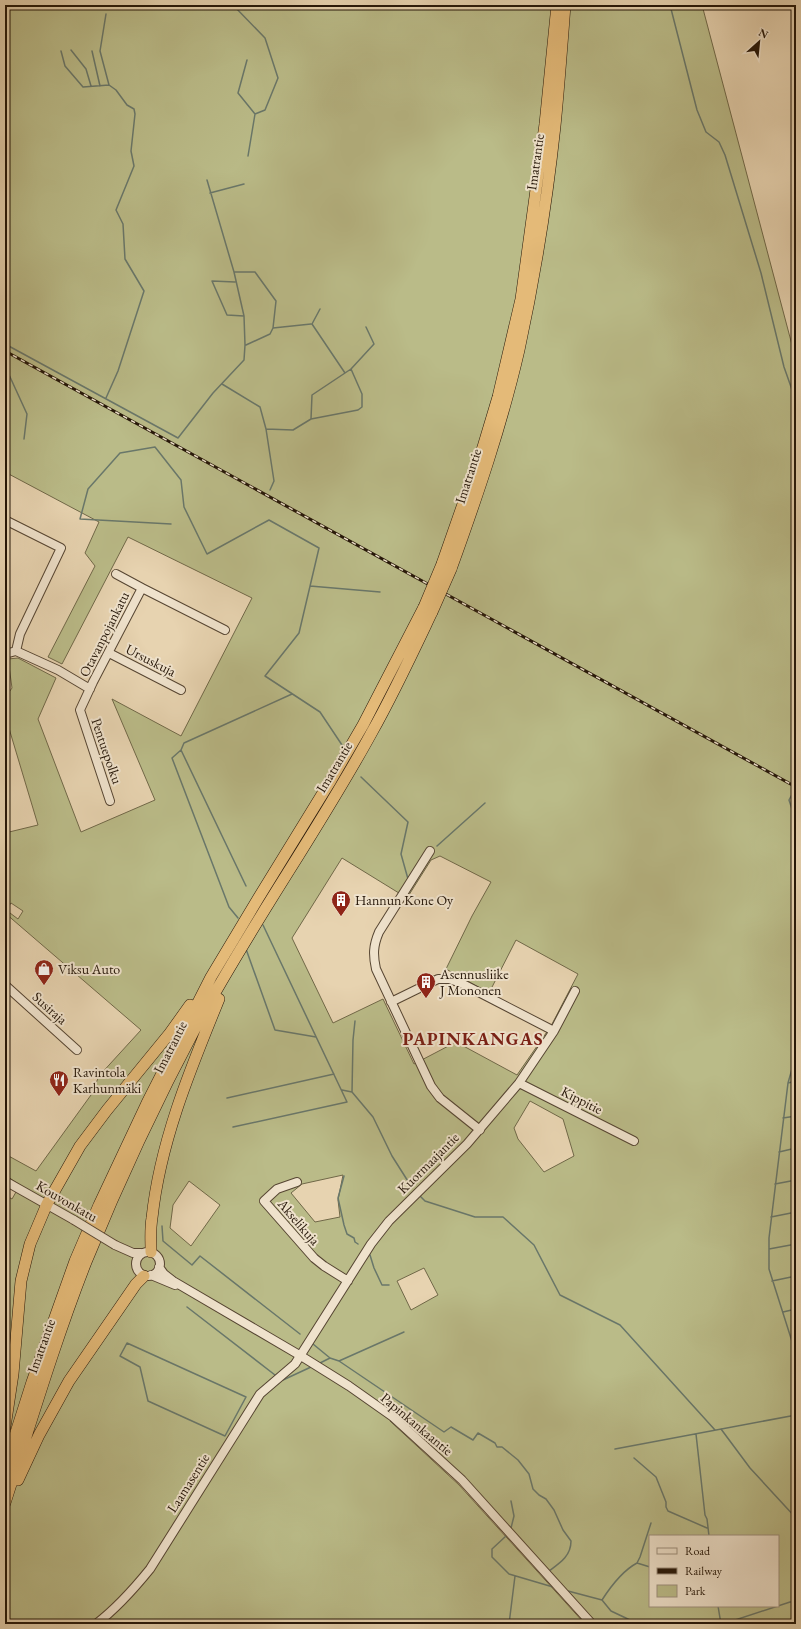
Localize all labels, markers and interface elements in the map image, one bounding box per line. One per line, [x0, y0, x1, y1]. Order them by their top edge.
north arrow [739, 22, 779, 62]
text: N [756, 25, 771, 41]
street label: Imatrantie [522, 132, 548, 191]
street label: Imatrantie [451, 446, 485, 506]
street label: Otavanpojankatu [75, 588, 134, 680]
street label: Ursuskuja [123, 640, 180, 680]
street label: Pentuepolku [87, 716, 127, 787]
street label: Imatrantie [312, 738, 357, 796]
building icon: Hannun Kone Oy [330, 889, 352, 917]
place label: Hannun Kone Oy [355, 891, 454, 909]
shop icon: Viksu Auto [33, 958, 55, 986]
place label: Viksu Auto [58, 960, 120, 978]
place label: Asennusliike J Mononen [439, 965, 509, 999]
building icon: Asennusliike J Mononen [415, 971, 437, 999]
street label: Susiraja [29, 988, 71, 1029]
street label: Imatrantie [149, 1017, 191, 1076]
district label: PAPINKANGAS [402, 1027, 544, 1050]
place label: Ravintola Karhunmäki [73, 1063, 142, 1097]
restaurant icon: Ravintola Karhunmäki [48, 1069, 70, 1097]
street label: Kippitie [558, 1082, 606, 1118]
street label: Kuormaajantie [393, 1128, 463, 1198]
street label: Kouvonkatu [33, 1176, 101, 1226]
street label: Akselikuja [273, 1194, 324, 1249]
street label: Imatrantie [23, 1316, 59, 1376]
street label: Papinkankaantie [377, 1389, 457, 1460]
street label: Laamasentie [163, 1450, 214, 1516]
legend [649, 1535, 779, 1607]
text: Road [685, 1543, 711, 1559]
text: Railway [685, 1563, 723, 1579]
text: Park [685, 1583, 706, 1599]

